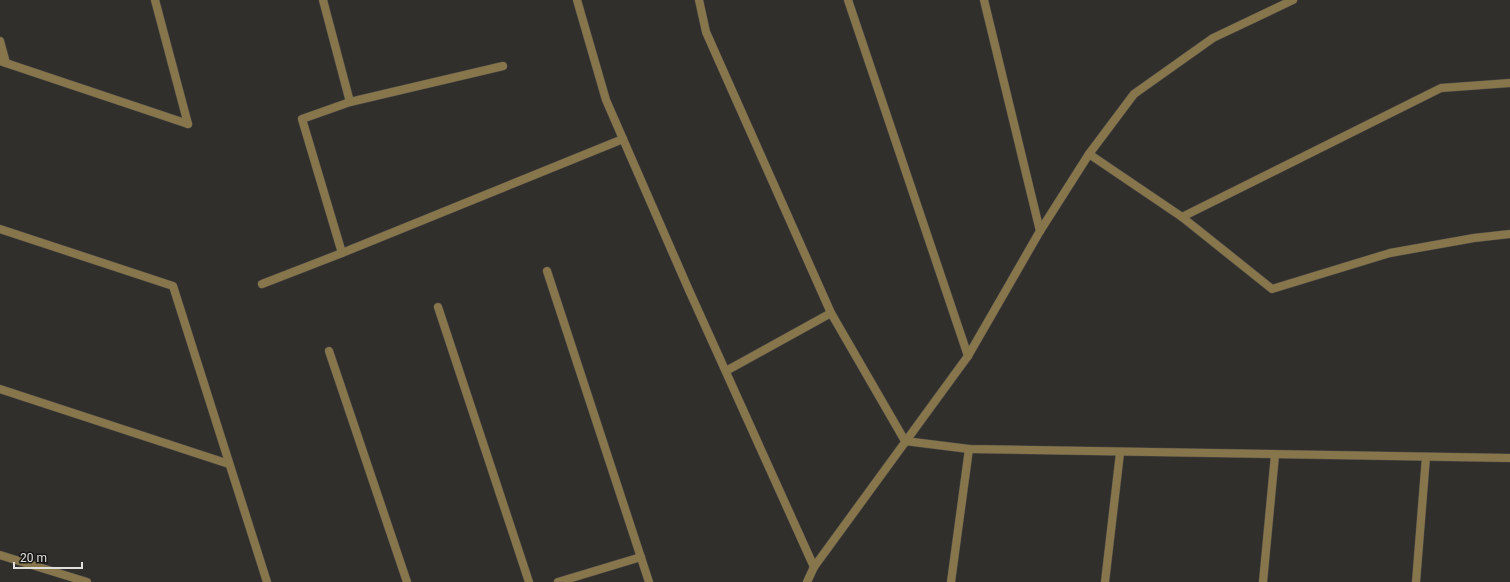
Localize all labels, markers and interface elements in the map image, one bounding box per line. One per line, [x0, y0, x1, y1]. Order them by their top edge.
scale bar [14, 544, 82, 570]
text: 20 m [20, 551, 47, 565]

